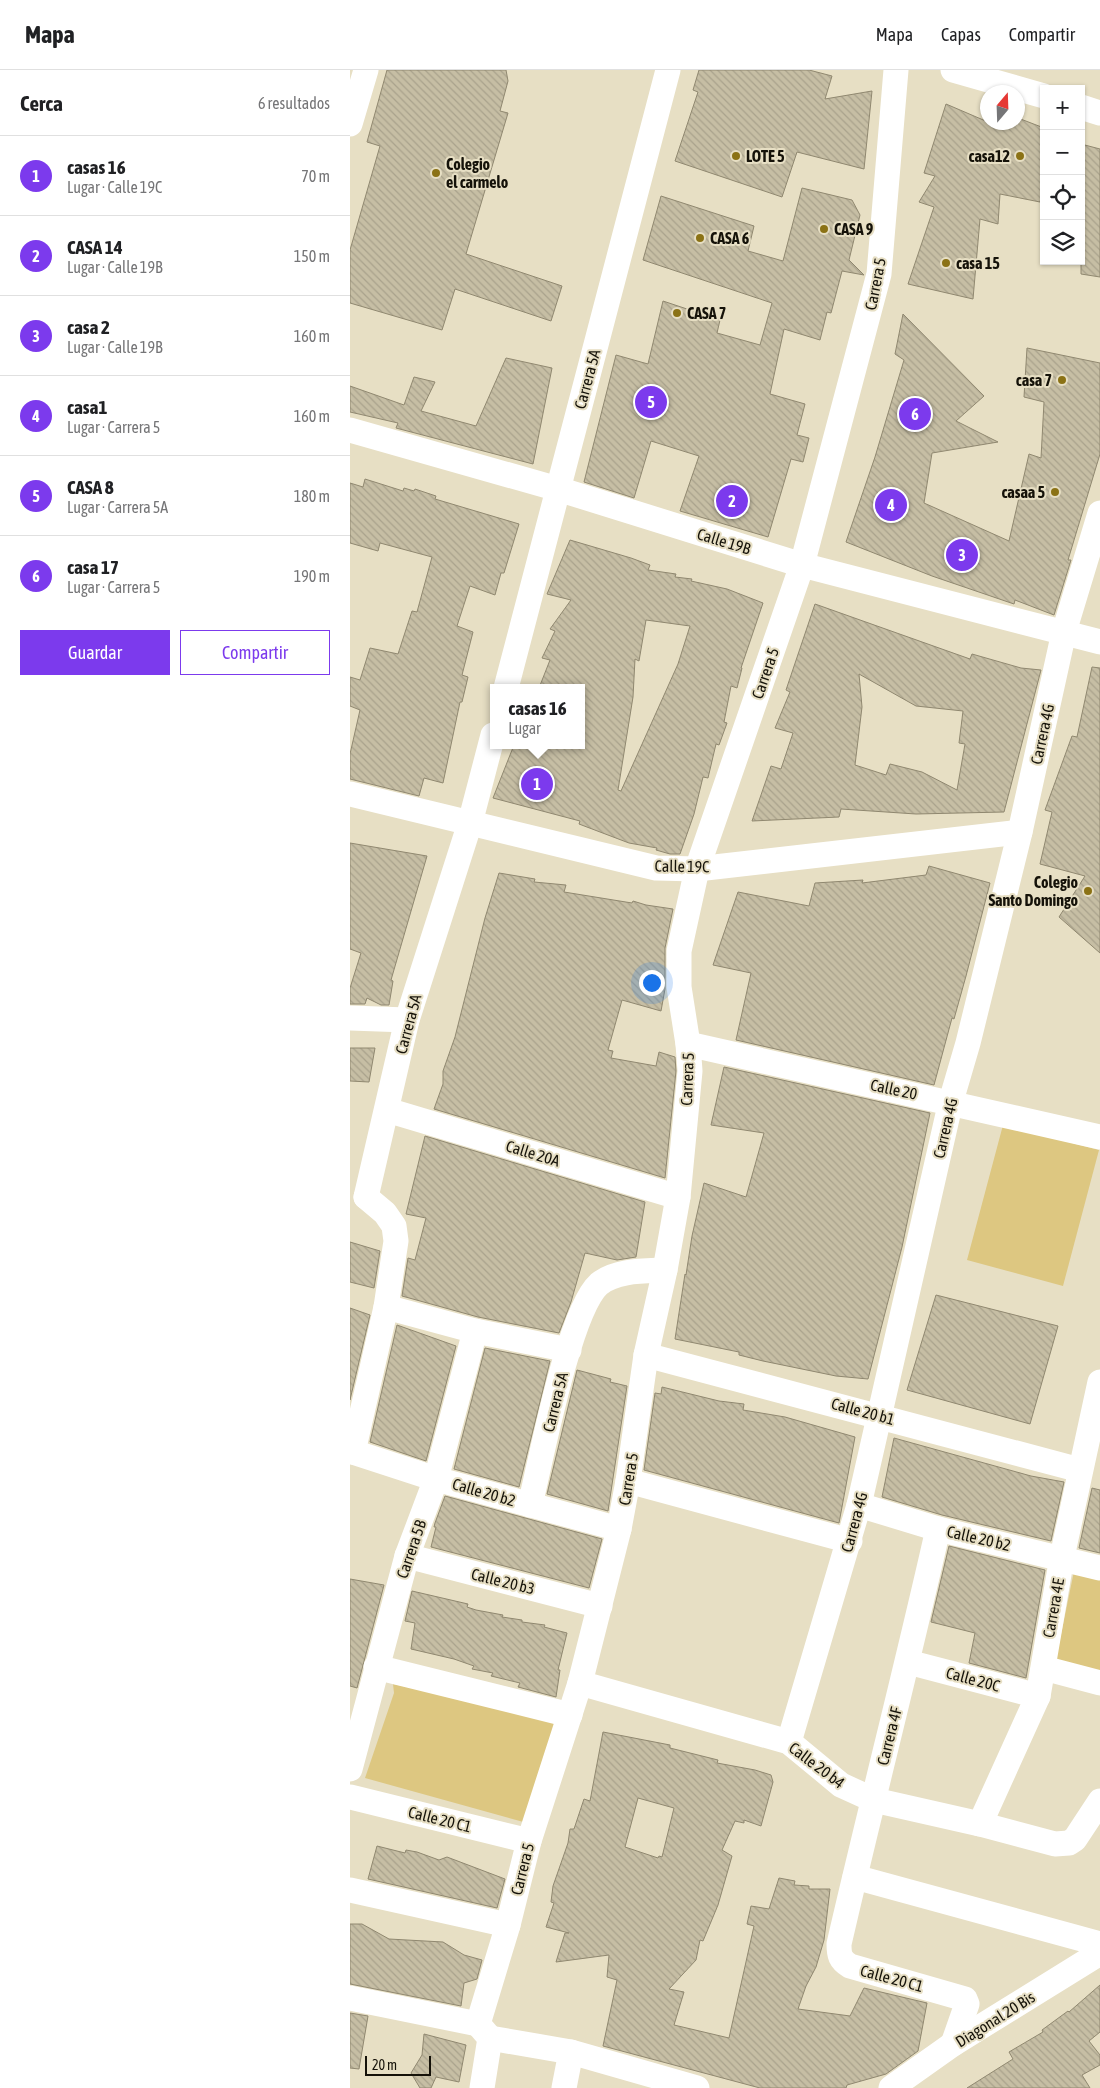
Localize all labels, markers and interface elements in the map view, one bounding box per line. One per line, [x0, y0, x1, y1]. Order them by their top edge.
text: Mapa [25, 21, 75, 48]
text: Mapa [876, 24, 913, 45]
text: Capas [941, 24, 981, 45]
text: Compartir [1009, 24, 1075, 45]
north arrow [980, 85, 1025, 130]
map controls [1040, 85, 1085, 265]
button: + [1040, 85, 1085, 130]
text: Cerca [20, 91, 63, 115]
text: 6 resultados [258, 94, 330, 112]
button: − [1040, 130, 1085, 175]
place label: LOTE 5 [746, 147, 785, 165]
place label: casa12 [969, 147, 1010, 165]
marker: LOTE 5 [730, 150, 742, 162]
marker: casa12 [1014, 150, 1026, 162]
place label: Colegio el carmelo [446, 155, 509, 191]
text: casas 16 [67, 156, 126, 178]
text: 1 [32, 167, 40, 185]
text: 70 m [301, 167, 330, 185]
marker: Colegio el carmelo [430, 167, 442, 179]
button: locate [1040, 175, 1085, 220]
text: Lugar · Calle 19C [67, 178, 162, 196]
place label: CASA 9 [834, 220, 874, 238]
button: layers [1040, 220, 1085, 265]
marker: CASA 9 [818, 223, 830, 235]
place label: CASA 6 [710, 229, 750, 247]
marker: CASA 6 [694, 232, 706, 244]
text: CASA 14 [67, 236, 123, 258]
text: 2 [32, 247, 40, 265]
text: 150 m [294, 247, 330, 265]
place label: casa 15 [956, 254, 1000, 272]
street label: Carrera 5 [861, 256, 889, 312]
marker: casa 15 [940, 257, 952, 269]
text: Lugar · Calle 19B [67, 258, 163, 276]
place label: CASA 7 [687, 304, 726, 322]
marker: CASA 7 [671, 307, 683, 319]
text: casa 2 [67, 316, 110, 338]
text: 3 [32, 327, 40, 345]
text: 160 m [294, 327, 330, 345]
text: Lugar · Calle 19B [67, 338, 163, 356]
street label: Carrera 5A [570, 347, 604, 411]
place label: casa 7 [1016, 371, 1052, 389]
marker: casa 7 [1056, 374, 1068, 386]
pin: 5 [635, 383, 667, 421]
pin: 6 [899, 395, 931, 433]
text: casa1 [67, 396, 107, 418]
text: 4 [32, 407, 40, 425]
text: 160 m [294, 407, 330, 425]
text: Lugar · Carrera 5 [67, 418, 160, 436]
text: CASA 8 [67, 476, 114, 498]
pin: 2 [716, 482, 748, 520]
place label: casaa 5 [1001, 483, 1045, 501]
pin: 4 [875, 486, 907, 524]
marker: casaa 5 [1049, 486, 1061, 498]
text: 5 [32, 487, 40, 505]
text: 180 m [294, 487, 330, 505]
text: Lugar · Carrera 5A [67, 498, 168, 516]
street label: Calle 19B [695, 524, 753, 558]
pin: 3 [946, 536, 978, 574]
text: casa 17 [67, 556, 119, 578]
text: 6 [32, 567, 40, 585]
text: 190 m [294, 567, 330, 585]
text: Lugar · Carrera 5 [67, 578, 160, 596]
button: Guardar [20, 630, 170, 675]
button: Compartir [180, 630, 330, 675]
street label: Carrera 5 [748, 645, 782, 701]
popup [490, 684, 585, 749]
text: casas 16 [508, 697, 567, 719]
street label: Carrera 4G [1027, 702, 1057, 766]
text: Lugar [508, 719, 541, 737]
pin: 1 [521, 765, 553, 803]
street label: Calle 19C [655, 857, 709, 875]
place label: Colegio Santo Domingo [988, 873, 1078, 909]
marker: Colegio Santo Domingo [1082, 885, 1094, 897]
your location [639, 970, 665, 996]
street label: Carrera 5A [391, 992, 425, 1056]
street label: Carrera 5 [677, 1052, 697, 1106]
street label: Calle 20 [869, 1075, 919, 1103]
street label: Carrera 4G [929, 1096, 961, 1160]
street label: Calle 20A [504, 1136, 562, 1170]
street label: Carrera 5A [539, 1370, 571, 1434]
street label: Calle 20 b1 [829, 1394, 897, 1428]
street label: Carrera 5 [615, 1451, 641, 1507]
street label: Calle 20 b2 [450, 1474, 518, 1510]
street label: Carrera 4G [837, 1490, 871, 1554]
street label: Carrera 5B [393, 1517, 429, 1581]
street label: Calle 20 b2 [945, 1522, 1013, 1554]
street label: Calle 20 b3 [469, 1564, 537, 1598]
street label: Carrera 4E [1039, 1577, 1067, 1639]
street label: Calle 20C [944, 1663, 1002, 1695]
street label: Carrera 4F [873, 1705, 905, 1767]
street label: Calle 20 b4 [786, 1738, 848, 1792]
street label: Calle 20 C1 [407, 1802, 473, 1836]
street label: Carrera 5 [507, 1841, 537, 1897]
street label: Calle 20 C1 [859, 1961, 925, 1995]
street label: Diagonal 20 Bis [952, 1987, 1039, 2051]
scale bar [365, 2053, 431, 2076]
text: 20 m [372, 2057, 397, 2073]

